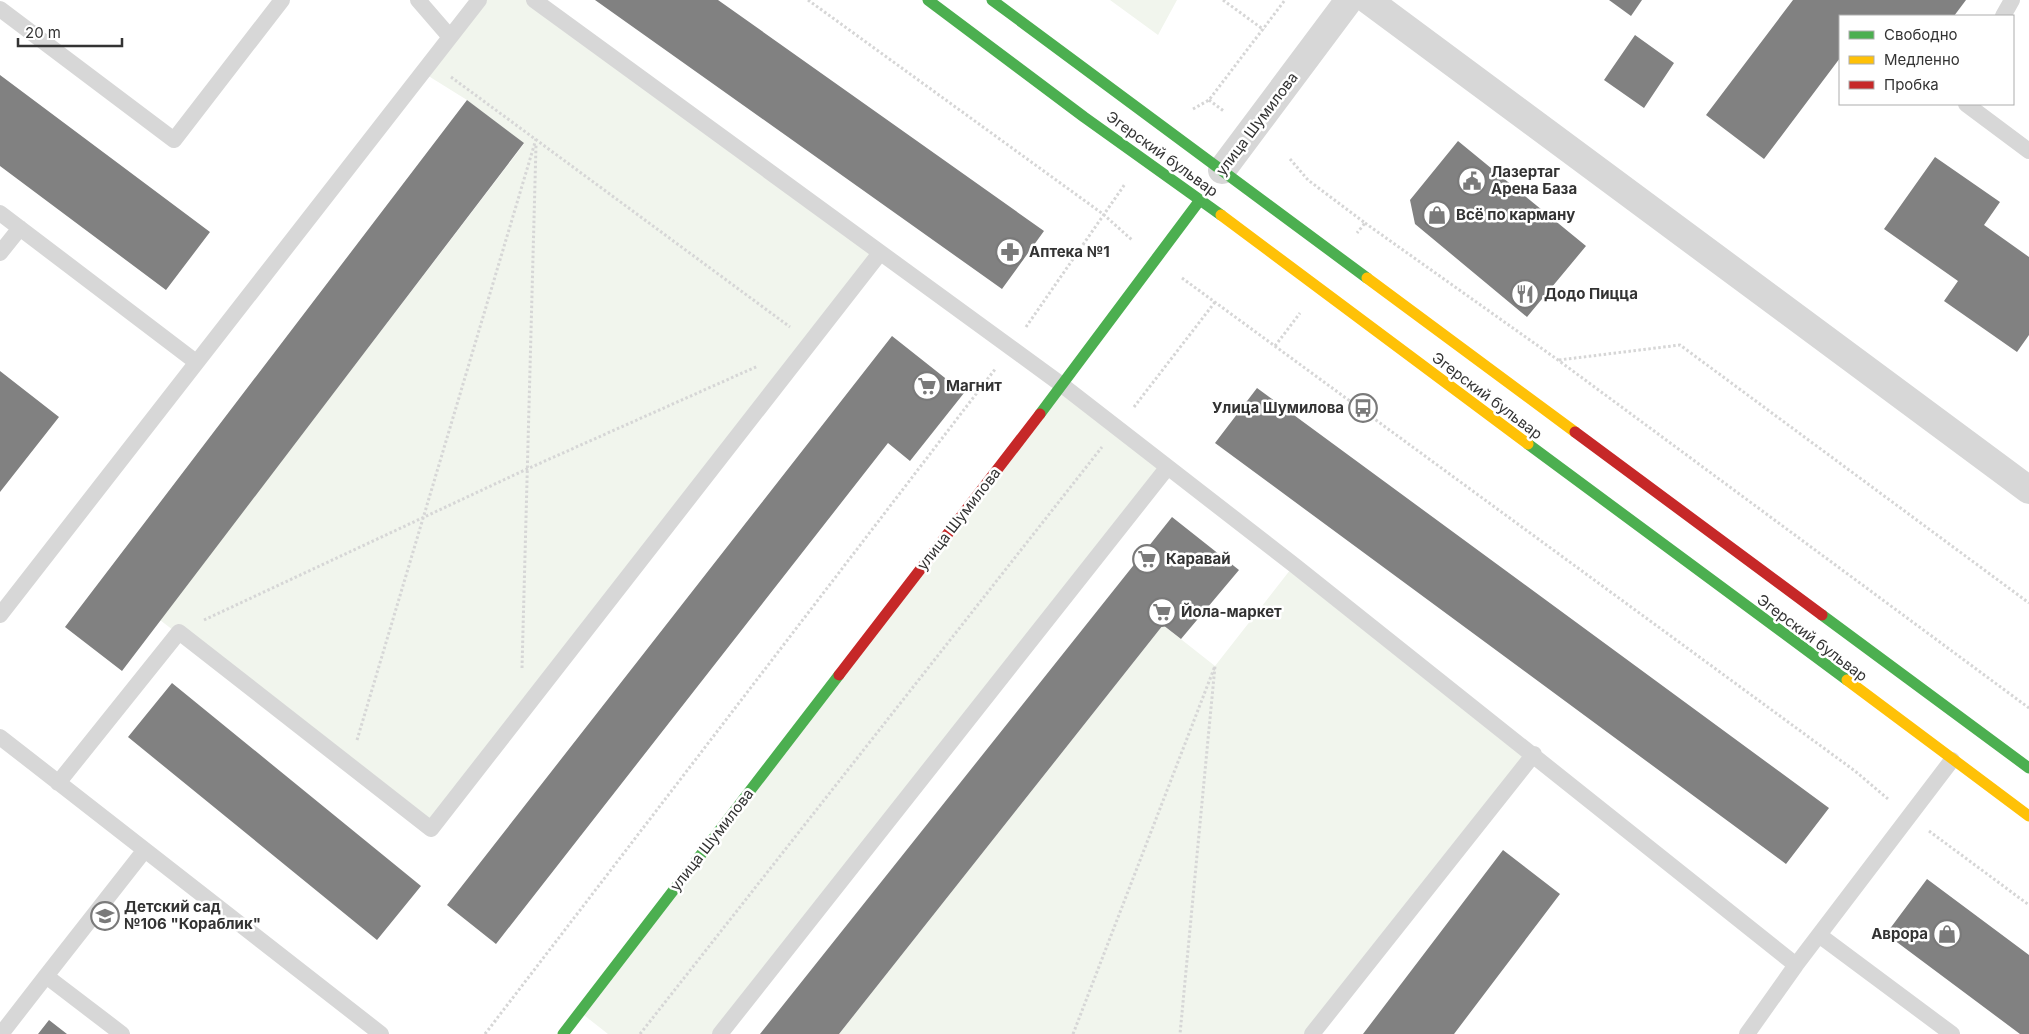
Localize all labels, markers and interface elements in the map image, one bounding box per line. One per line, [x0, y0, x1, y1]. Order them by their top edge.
scale bar [18, 15, 121, 47]
legend [1839, 15, 2014, 105]
text: 20 m [25, 23, 61, 42]
text: Свободно [1884, 25, 1958, 44]
text: Медленно [1884, 50, 1960, 69]
street label: улица Шумилова [1212, 68, 1302, 179]
text: Пробка [1884, 75, 1939, 94]
street label: Эгерский бульвар [1103, 107, 1222, 201]
place label: Лазертаг Арена База [1491, 162, 1577, 198]
public building icon: Лазертаг Арена База [1457, 166, 1487, 196]
shop icon: Всё по карману [1422, 200, 1452, 230]
place label: Всё по карману [1456, 205, 1575, 224]
pharmacy icon: Аптека №1 [995, 237, 1025, 267]
place label: Аптека №1 [1029, 242, 1110, 261]
restaurant icon: Додо Пицца [1510, 279, 1540, 309]
place label: Додо Пицца [1544, 284, 1638, 303]
street label: Эгерский бульвар [1428, 348, 1546, 443]
supermarket icon: Магнит [912, 371, 942, 401]
place label: Магнит [946, 376, 1002, 395]
bus stop icon: Улица Шумилова [1348, 393, 1378, 423]
place label: Улица Шумилова [1212, 398, 1344, 417]
street label: улица Шумилова [913, 464, 1004, 574]
supermarket icon: Каравай [1132, 544, 1162, 574]
place label: Каравай [1166, 549, 1231, 568]
street label: Эгерский бульвар [1753, 590, 1871, 685]
supermarket icon: Йола-маркет [1147, 597, 1177, 627]
place label: Йола-маркет [1181, 602, 1282, 621]
street label: улица Шумилова [666, 785, 757, 895]
place label: Детский сад №106 "Кораблик" [124, 897, 261, 933]
school or university icon: Детский сад №106 "Кораблик" [90, 901, 120, 931]
shop icon: Аврора [1932, 919, 1962, 949]
place label: Аврора [1871, 924, 1928, 943]

